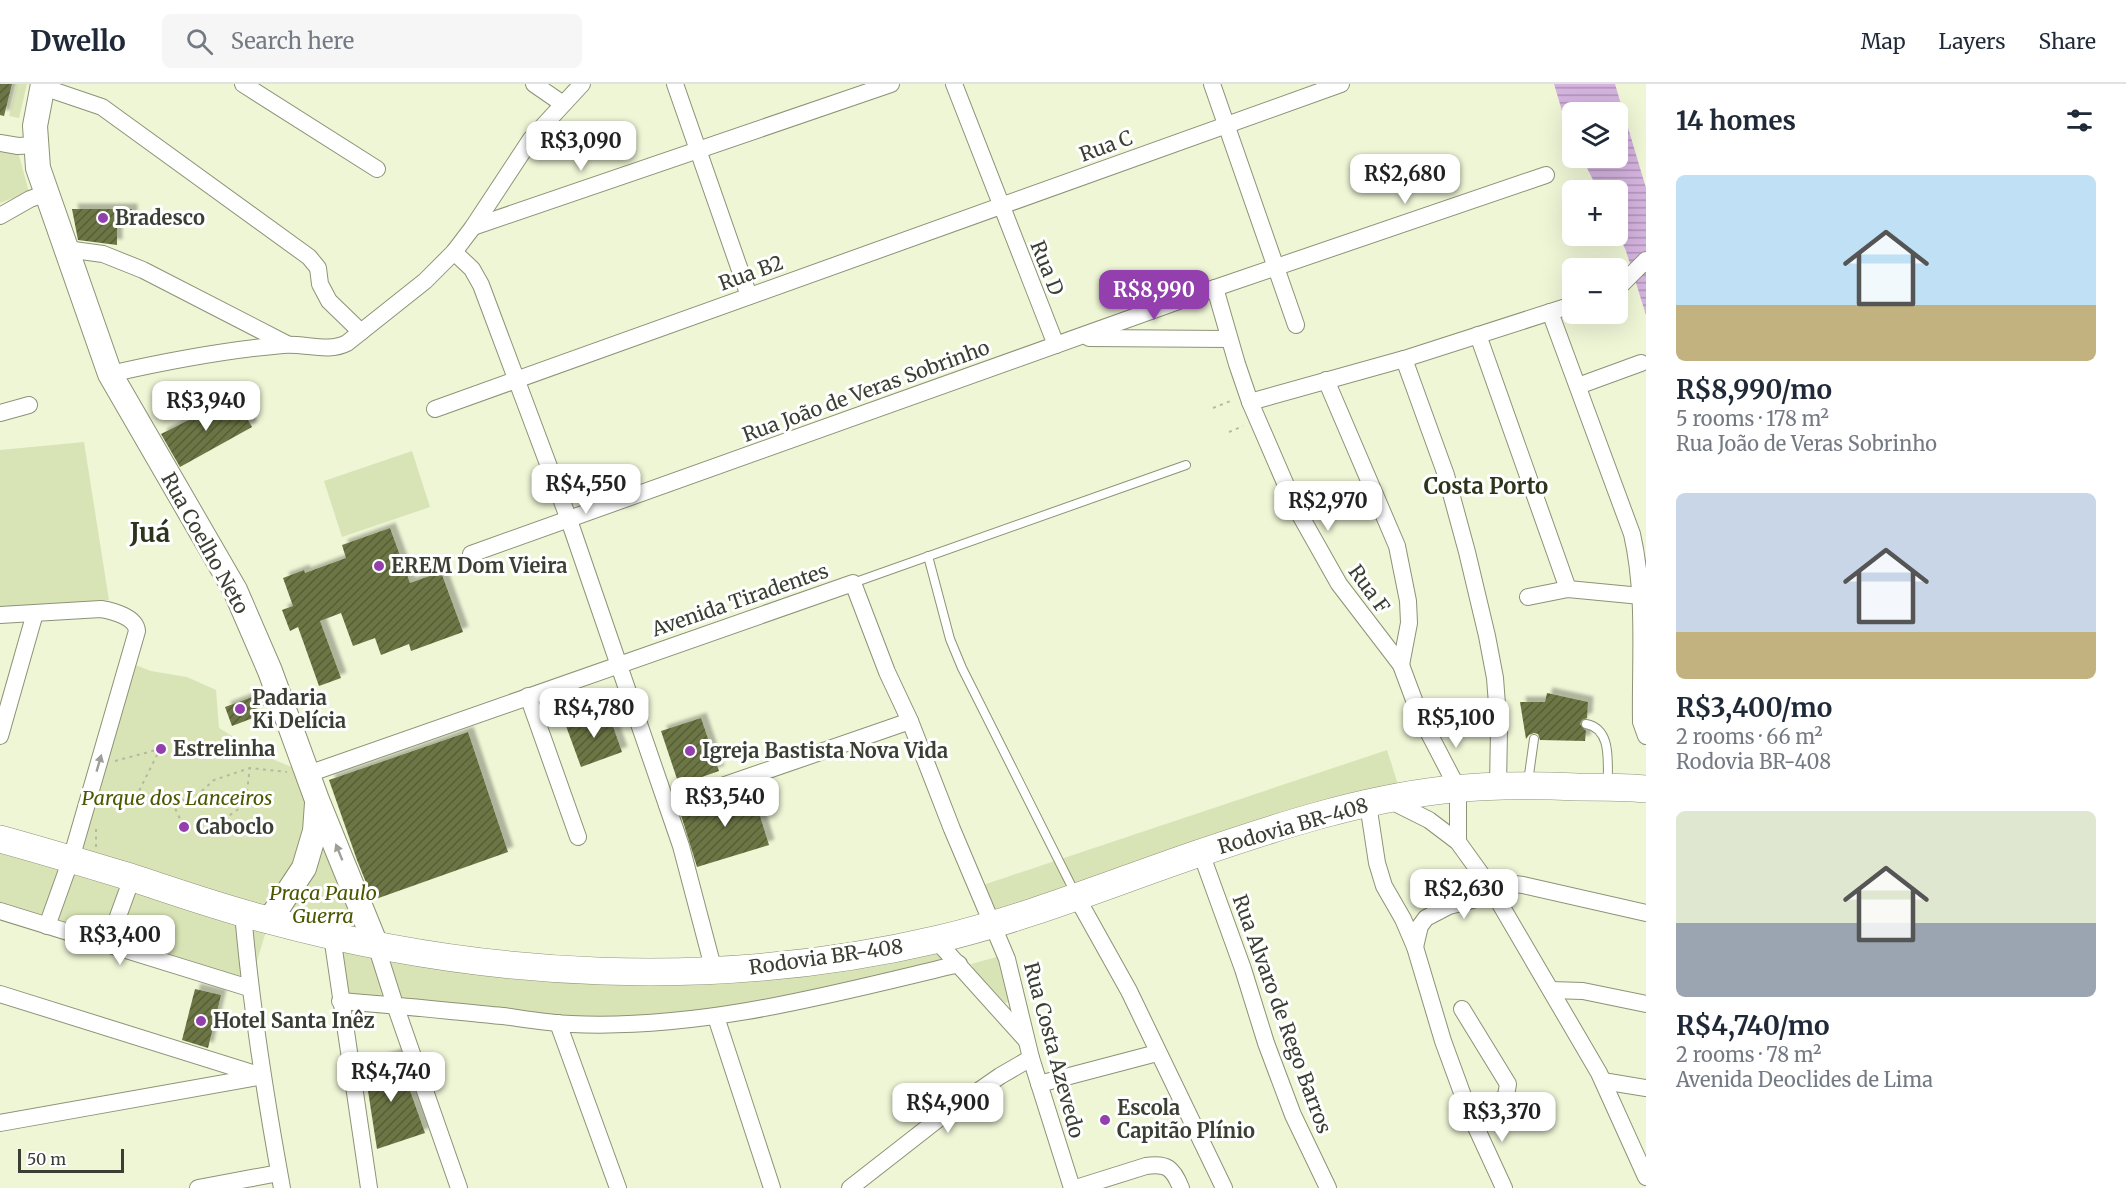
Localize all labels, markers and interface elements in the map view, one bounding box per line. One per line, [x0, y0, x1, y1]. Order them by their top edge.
search box [162, 14, 582, 68]
text: Dwello [30, 23, 126, 59]
icon: search [183, 25, 216, 58]
text: Search here [231, 27, 354, 55]
text: Map [1861, 28, 1906, 55]
text: Layers [1939, 28, 2006, 55]
text: Share [2039, 28, 2096, 55]
map controls [1562, 102, 1628, 324]
button: layers [1562, 102, 1628, 168]
text: 14 homes [1676, 104, 1796, 137]
icon: filters [2063, 104, 2096, 137]
pin: R$3,090 [526, 121, 636, 172]
street label: Rua C [1076, 124, 1136, 167]
text: R$3,090 [540, 128, 622, 153]
pin: R$2,680 [1350, 154, 1460, 205]
text: R$2,680 [1364, 161, 1446, 186]
button: + [1562, 180, 1628, 246]
place label: Bradesco [115, 205, 205, 230]
marker: Bradesco [96, 211, 110, 225]
icon: home [1832, 214, 1940, 322]
street label: Rua D [1025, 237, 1070, 299]
street label: Rua B2 [715, 249, 786, 296]
button: − [1562, 258, 1628, 324]
pin: R$8,990 [1099, 270, 1209, 321]
text: R$8,990 [1113, 277, 1195, 302]
street label: Rua João de Veras Sobrinho [739, 334, 993, 447]
text: R$8,990/mo [1676, 373, 1832, 406]
pin: R$3,940 [151, 381, 261, 432]
text: R$3,940 [166, 388, 246, 413]
text: 5 rooms · 178 m² [1676, 406, 1829, 431]
text: Rua João de Veras Sobrinho [1676, 431, 1937, 456]
pin: R$4,550 [531, 464, 641, 515]
street label: Rua Coelho Neto [156, 468, 255, 618]
text: R$4,550 [546, 471, 626, 496]
district label: Costa Porto [1424, 472, 1548, 500]
pin: R$2,970 [1273, 481, 1383, 532]
text: R$2,970 [1288, 488, 1368, 513]
district label: Juá [129, 516, 170, 549]
icon: home [1832, 532, 1940, 640]
place label: EREM Dom Vieira [391, 553, 567, 578]
street label: Avenida Tiradentes [647, 558, 831, 642]
marker: EREM Dom Vieira [372, 559, 386, 573]
street label: Rua F [1343, 560, 1395, 618]
place label: Padaria Ki Delícia [252, 685, 346, 733]
pin: R$4,780 [539, 688, 649, 739]
text: R$3,400/mo [1676, 691, 1832, 724]
text: R$4,780 [553, 695, 635, 720]
pin: R$5,100 [1401, 698, 1511, 749]
marker: Padaria Ki Delícia [233, 702, 247, 716]
text: R$5,100 [1417, 705, 1495, 730]
text: 2 rooms · 66 m² [1676, 724, 1823, 749]
place label: Estrelinha [173, 736, 276, 761]
place label: Igreja Bastista Nova Vida [702, 738, 948, 763]
marker: Estrelinha [154, 742, 168, 756]
marker: Igreja Bastista Nova Vida [683, 744, 697, 758]
text: Rodovia BR-408 [1676, 749, 1831, 774]
one-way arrow [95, 753, 104, 771]
pin: R$3,540 [670, 777, 780, 828]
text: R$3,540 [685, 784, 765, 809]
park label: Parque dos Lanceiros [82, 785, 272, 810]
street label: Rodovia BR-408 [1215, 792, 1371, 859]
place label: Caboclo [196, 814, 274, 839]
marker: Caboclo [177, 820, 191, 834]
one-way arrow [334, 843, 344, 861]
icon: home [1832, 850, 1940, 958]
pin: R$2,630 [1409, 869, 1519, 920]
text: R$2,630 [1424, 876, 1504, 901]
park label: Praça Paulo Guerra [269, 880, 377, 928]
street label: Rua Alvaro de Rego Barros [1228, 891, 1337, 1137]
pin: R$3,400 [65, 915, 175, 966]
text: R$3,400 [79, 922, 161, 947]
street label: Rodovia BR-408 [747, 933, 905, 980]
street label: Rua Costa Azevedo [1019, 959, 1090, 1141]
place label: Hotel Santa Inêz [213, 1008, 375, 1033]
text: R$4,740/mo [1676, 1009, 1829, 1042]
marker: Hotel Santa Inêz [194, 1014, 208, 1028]
text: 2 rooms · 78 m² [1676, 1042, 1821, 1067]
pin: R$4,740 [336, 1052, 446, 1103]
text: R$4,740 [351, 1059, 431, 1084]
text: Avenida Deoclides de Lima [1676, 1067, 1933, 1092]
pin: R$4,900 [893, 1083, 1003, 1134]
text: R$4,900 [906, 1090, 990, 1115]
pin: R$3,370 [1447, 1092, 1557, 1143]
place label: Escola Capitão Plínio [1117, 1095, 1255, 1143]
text: R$3,370 [1463, 1099, 1541, 1124]
marker: Escola Capitão Plínio [1098, 1113, 1112, 1127]
scale bar [18, 1146, 124, 1174]
text: 50 m [27, 1149, 66, 1169]

